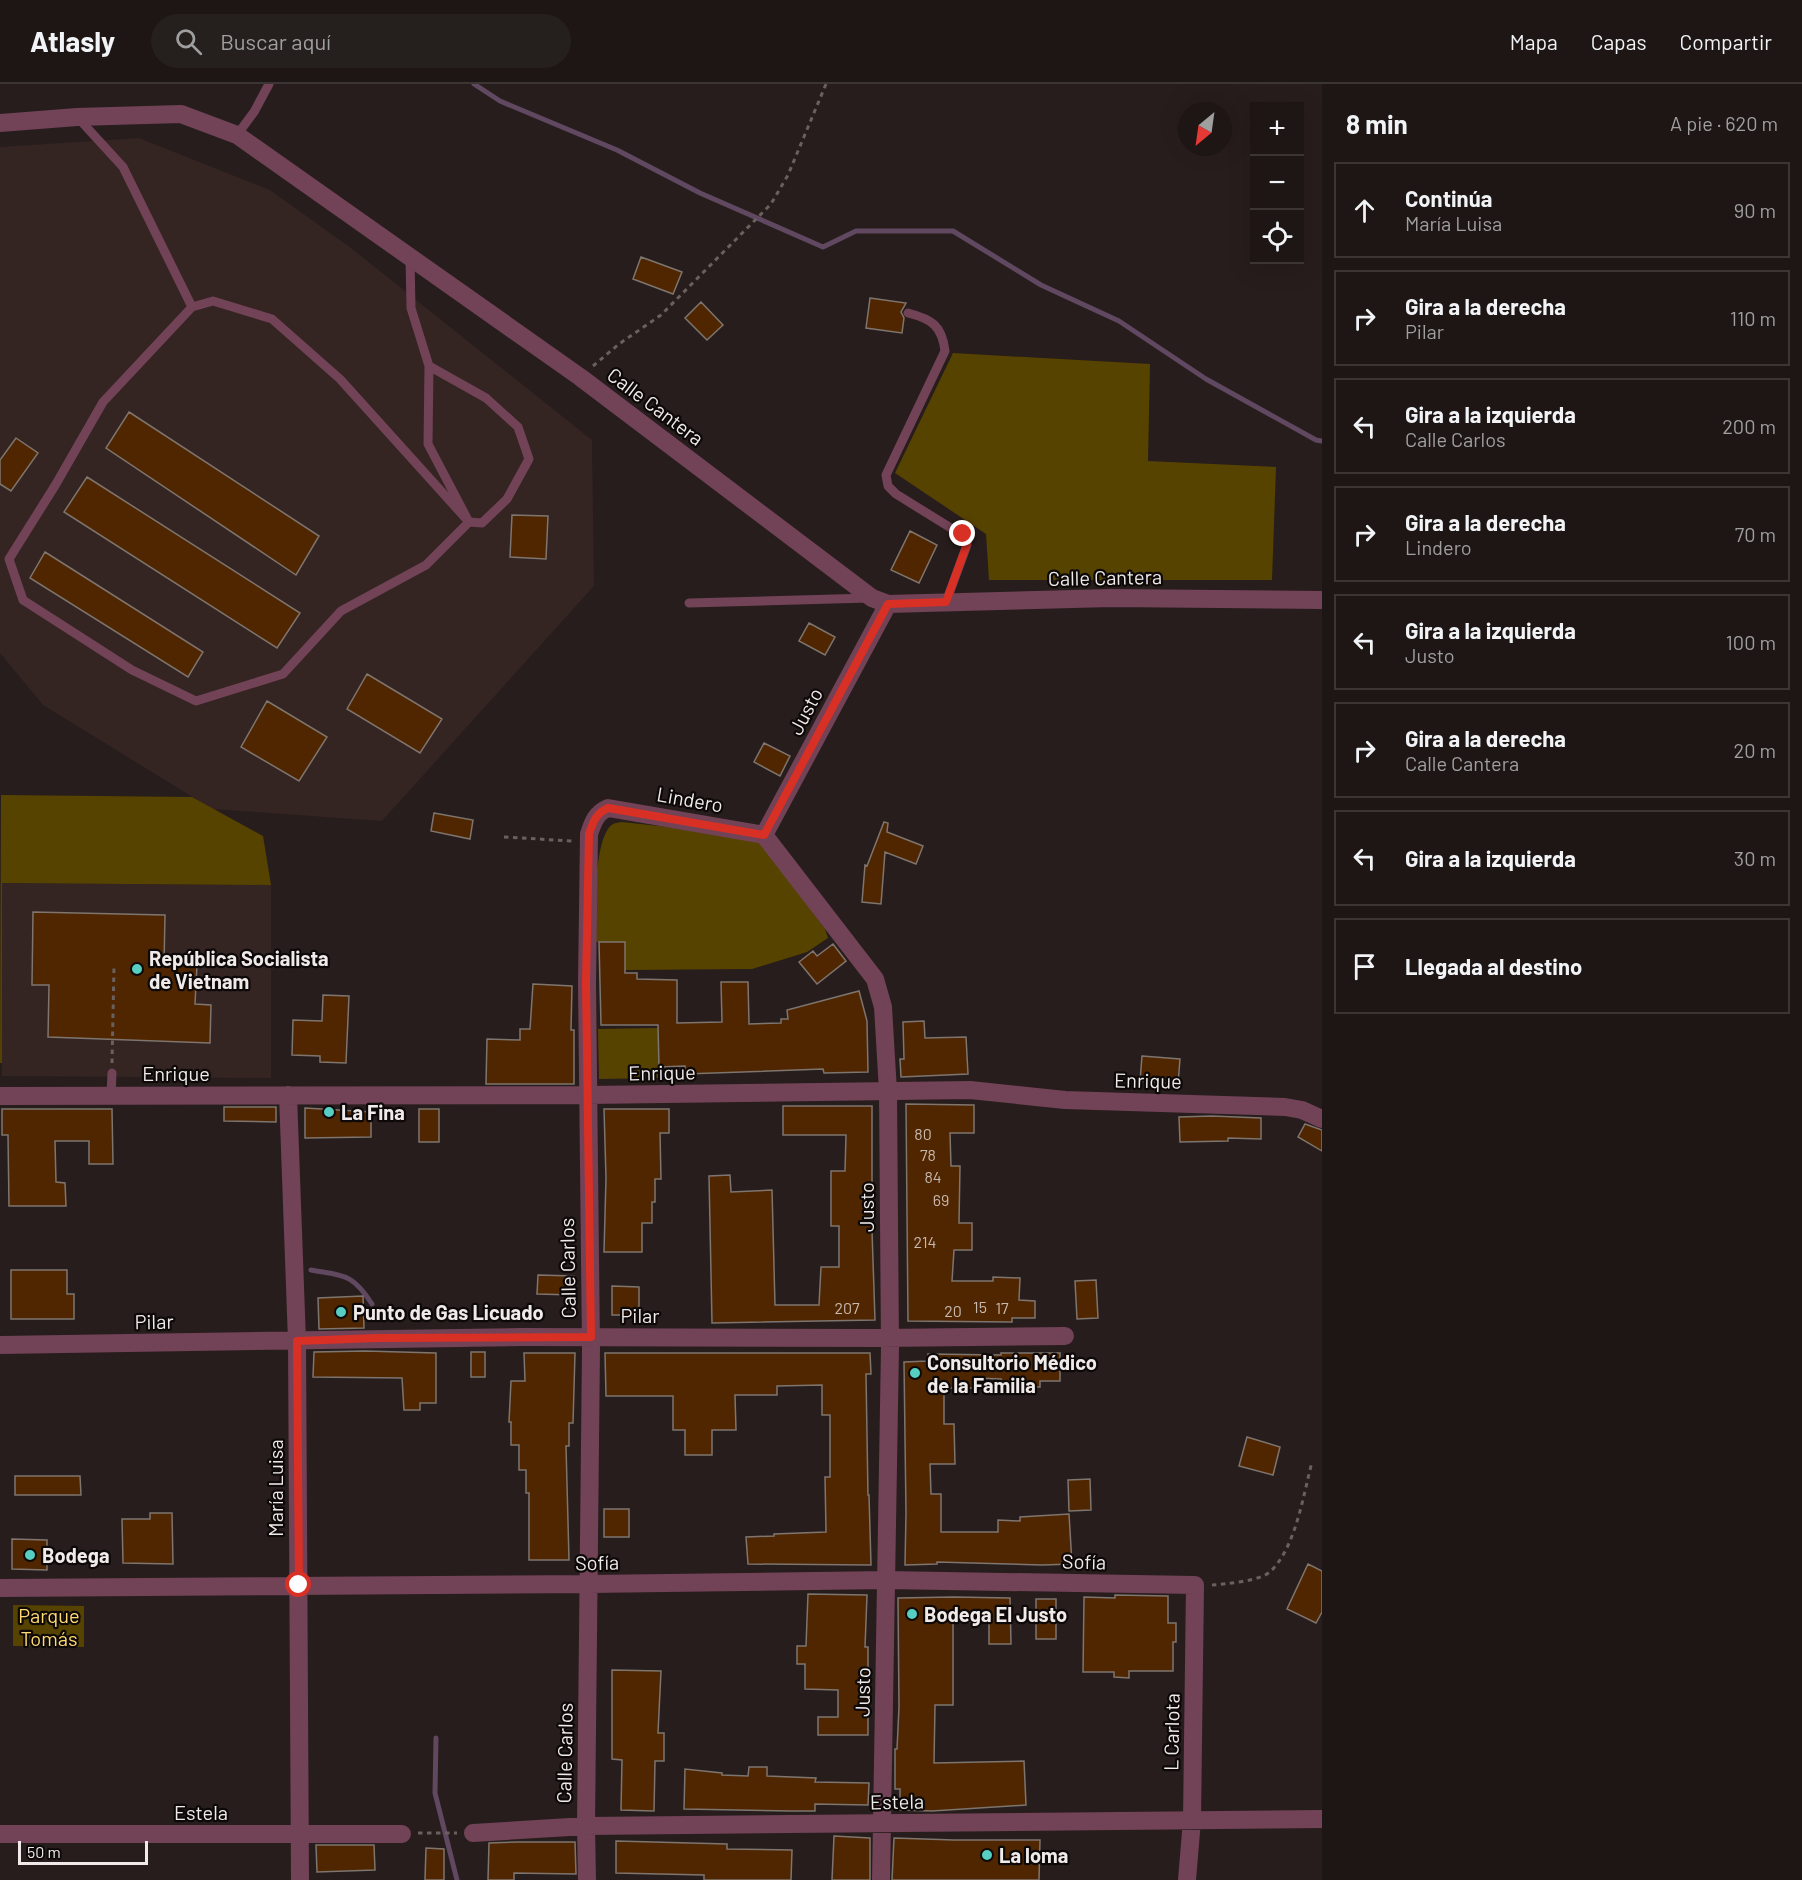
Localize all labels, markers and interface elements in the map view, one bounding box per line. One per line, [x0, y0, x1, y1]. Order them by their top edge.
search box [151, 14, 571, 68]
text: Atlasly [30, 24, 115, 58]
icon: search [172, 25, 205, 58]
text: Buscar aquí [220, 28, 331, 54]
text: Mapa [1510, 29, 1558, 54]
text: Capas [1591, 29, 1647, 54]
text: Compartir [1680, 29, 1772, 54]
north arrow [1178, 102, 1232, 156]
map controls [1250, 102, 1304, 264]
button: + [1250, 102, 1304, 156]
text: 8 min [1346, 108, 1408, 139]
text: A pie · 620 m [1670, 111, 1778, 135]
button: − [1250, 156, 1304, 210]
text: Continúa [1405, 185, 1492, 211]
icon: ahead [1348, 194, 1381, 227]
text: 90 m [1734, 198, 1776, 222]
button: locate [1250, 210, 1304, 264]
text: María Luisa [1405, 211, 1502, 235]
text: Gira a la derecha [1405, 293, 1566, 319]
icon: right [1348, 302, 1381, 335]
text: 110 m [1730, 306, 1776, 330]
text: Pilar [1405, 319, 1444, 343]
street label: Calle Cantera [603, 362, 709, 450]
text: Gira a la izquierda [1405, 401, 1576, 427]
icon: left [1348, 410, 1381, 443]
text: 200 m [1722, 414, 1776, 438]
text: Calle Carlos [1405, 427, 1506, 451]
text: Gira a la derecha [1405, 509, 1566, 535]
icon: right [1348, 518, 1381, 551]
route end [949, 520, 975, 546]
text: 70 m [1735, 522, 1776, 546]
text: Lindero [1405, 535, 1472, 559]
street label: Calle Cantera [1048, 564, 1162, 590]
text: Gira a la izquierda [1405, 617, 1576, 643]
icon: left [1348, 626, 1381, 659]
text: 100 m [1726, 630, 1776, 654]
text: Justo [1405, 643, 1455, 667]
street label: Justo [783, 683, 827, 739]
text: Gira a la derecha [1405, 725, 1566, 751]
icon: right [1348, 734, 1381, 767]
text: 20 m [1733, 738, 1776, 762]
text: Calle Cantera [1405, 751, 1519, 775]
street label: Lindero [655, 781, 725, 817]
icon: left [1348, 842, 1381, 875]
text: Gira a la izquierda [1405, 845, 1576, 871]
text: 30 m [1734, 846, 1776, 870]
place label: República Socialista de Vietnam [149, 946, 329, 993]
icon: arrive [1348, 950, 1381, 983]
text: Llegada al destino [1405, 953, 1582, 979]
marker: República Socialista de Vietnam [130, 962, 144, 976]
street label: Enrique [628, 1059, 696, 1085]
street label: Enrique [142, 1061, 210, 1085]
street label: Enrique [1114, 1067, 1182, 1093]
place label: La Fina [341, 1100, 405, 1124]
marker: La Fina [322, 1105, 336, 1119]
house number: 80 [914, 1124, 932, 1143]
house number: 78 [920, 1145, 936, 1164]
house number: 84 [924, 1167, 942, 1186]
street label: Justo [854, 1182, 878, 1232]
house number: 69 [933, 1190, 949, 1209]
street label: Calle Carlos [554, 1217, 580, 1319]
house number: 214 [914, 1232, 936, 1251]
house number: 15 [973, 1297, 987, 1316]
house number: 207 [834, 1298, 860, 1317]
house number: 17 [995, 1298, 1009, 1317]
place label: Punto de Gas Licuado [353, 1300, 544, 1324]
house number: 20 [944, 1301, 962, 1320]
street label: Pilar [620, 1303, 660, 1327]
marker: Punto de Gas Licuado [334, 1305, 348, 1319]
street label: Pilar [134, 1309, 174, 1333]
place label: Consultorio Médico de la Familia [927, 1350, 1097, 1397]
marker: Consultorio Médico de la Familia [908, 1366, 922, 1380]
street label: María Luisa [263, 1439, 287, 1537]
place label: Bodega [42, 1543, 109, 1567]
marker: Bodega [23, 1548, 37, 1562]
street label: Sofía [1062, 1549, 1106, 1573]
street label: Sofía [575, 1550, 619, 1574]
route start [285, 1571, 311, 1597]
place label: Bodega El Justo [924, 1602, 1067, 1626]
park label: Parque Tomás [18, 1603, 80, 1650]
marker: Bodega El Justo [905, 1607, 919, 1621]
street label: Justo [850, 1667, 874, 1717]
street label: L Carlota [1158, 1693, 1184, 1771]
street label: Calle Carlos [551, 1702, 577, 1804]
street label: Estela [870, 1789, 924, 1813]
street label: Estela [174, 1800, 228, 1824]
scale bar [18, 1838, 148, 1866]
text: 50 m [27, 1842, 61, 1861]
place label: La loma [999, 1843, 1068, 1867]
marker: La loma [980, 1848, 994, 1862]

